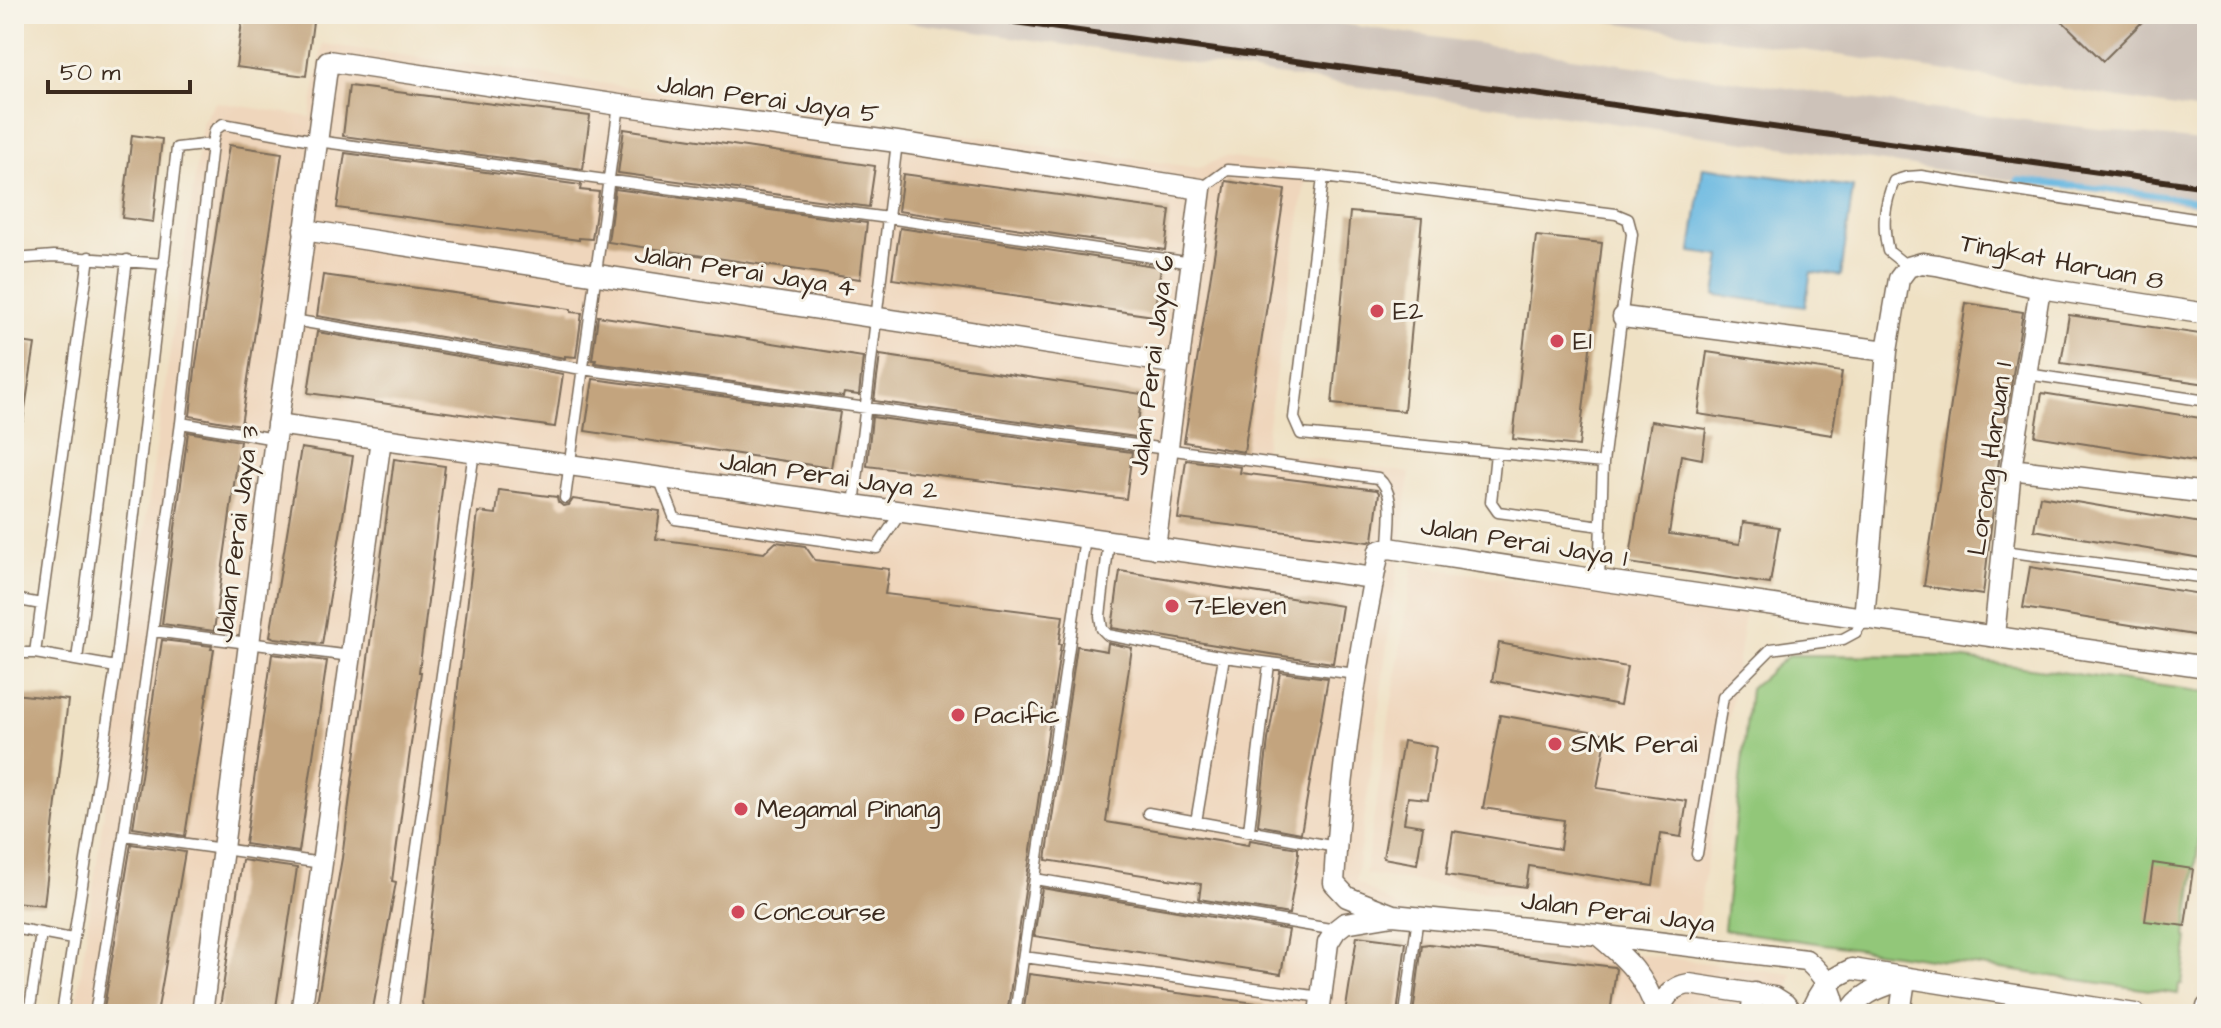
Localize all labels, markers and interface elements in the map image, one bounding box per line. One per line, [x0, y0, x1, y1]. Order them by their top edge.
scale bar [48, 44, 190, 94]
text: 50 m [60, 56, 121, 90]
street label: Jalan Perai Jaya 5 [655, 66, 881, 134]
street label: Tingkat Haruan 8 [1957, 225, 2167, 301]
street label: Jalan Perai Jaya 4 [632, 236, 858, 308]
street label: Jalan Perai Jaya 6 [1121, 253, 1185, 477]
place label: E2 [1393, 293, 1423, 329]
marker: E2 [1368, 302, 1386, 320]
place label: E1 [1573, 323, 1592, 359]
marker: E1 [1548, 332, 1566, 350]
street label: Lorong Haruan 1 [1959, 360, 2023, 558]
street label: Jalan Perai Jaya 3 [206, 423, 270, 645]
street label: Jalan Perai Jaya 2 [717, 443, 941, 511]
street label: Jalan Perai Jaya 1 [1418, 508, 1630, 578]
place label: 7-Eleven [1188, 588, 1286, 624]
marker: 7-Eleven [1163, 597, 1181, 615]
place label: Pacific [974, 697, 1060, 733]
marker: Pacific [949, 706, 967, 724]
place label: SMK Perai [1571, 726, 1698, 762]
marker: SMK Perai [1546, 735, 1564, 753]
place label: Megamal Pinang [757, 791, 940, 829]
marker: Megamal Pinang [732, 800, 750, 818]
street label: Jalan Perai Jaya [1519, 882, 1717, 944]
place label: Concourse [754, 894, 886, 930]
marker: Concourse [729, 903, 747, 921]

